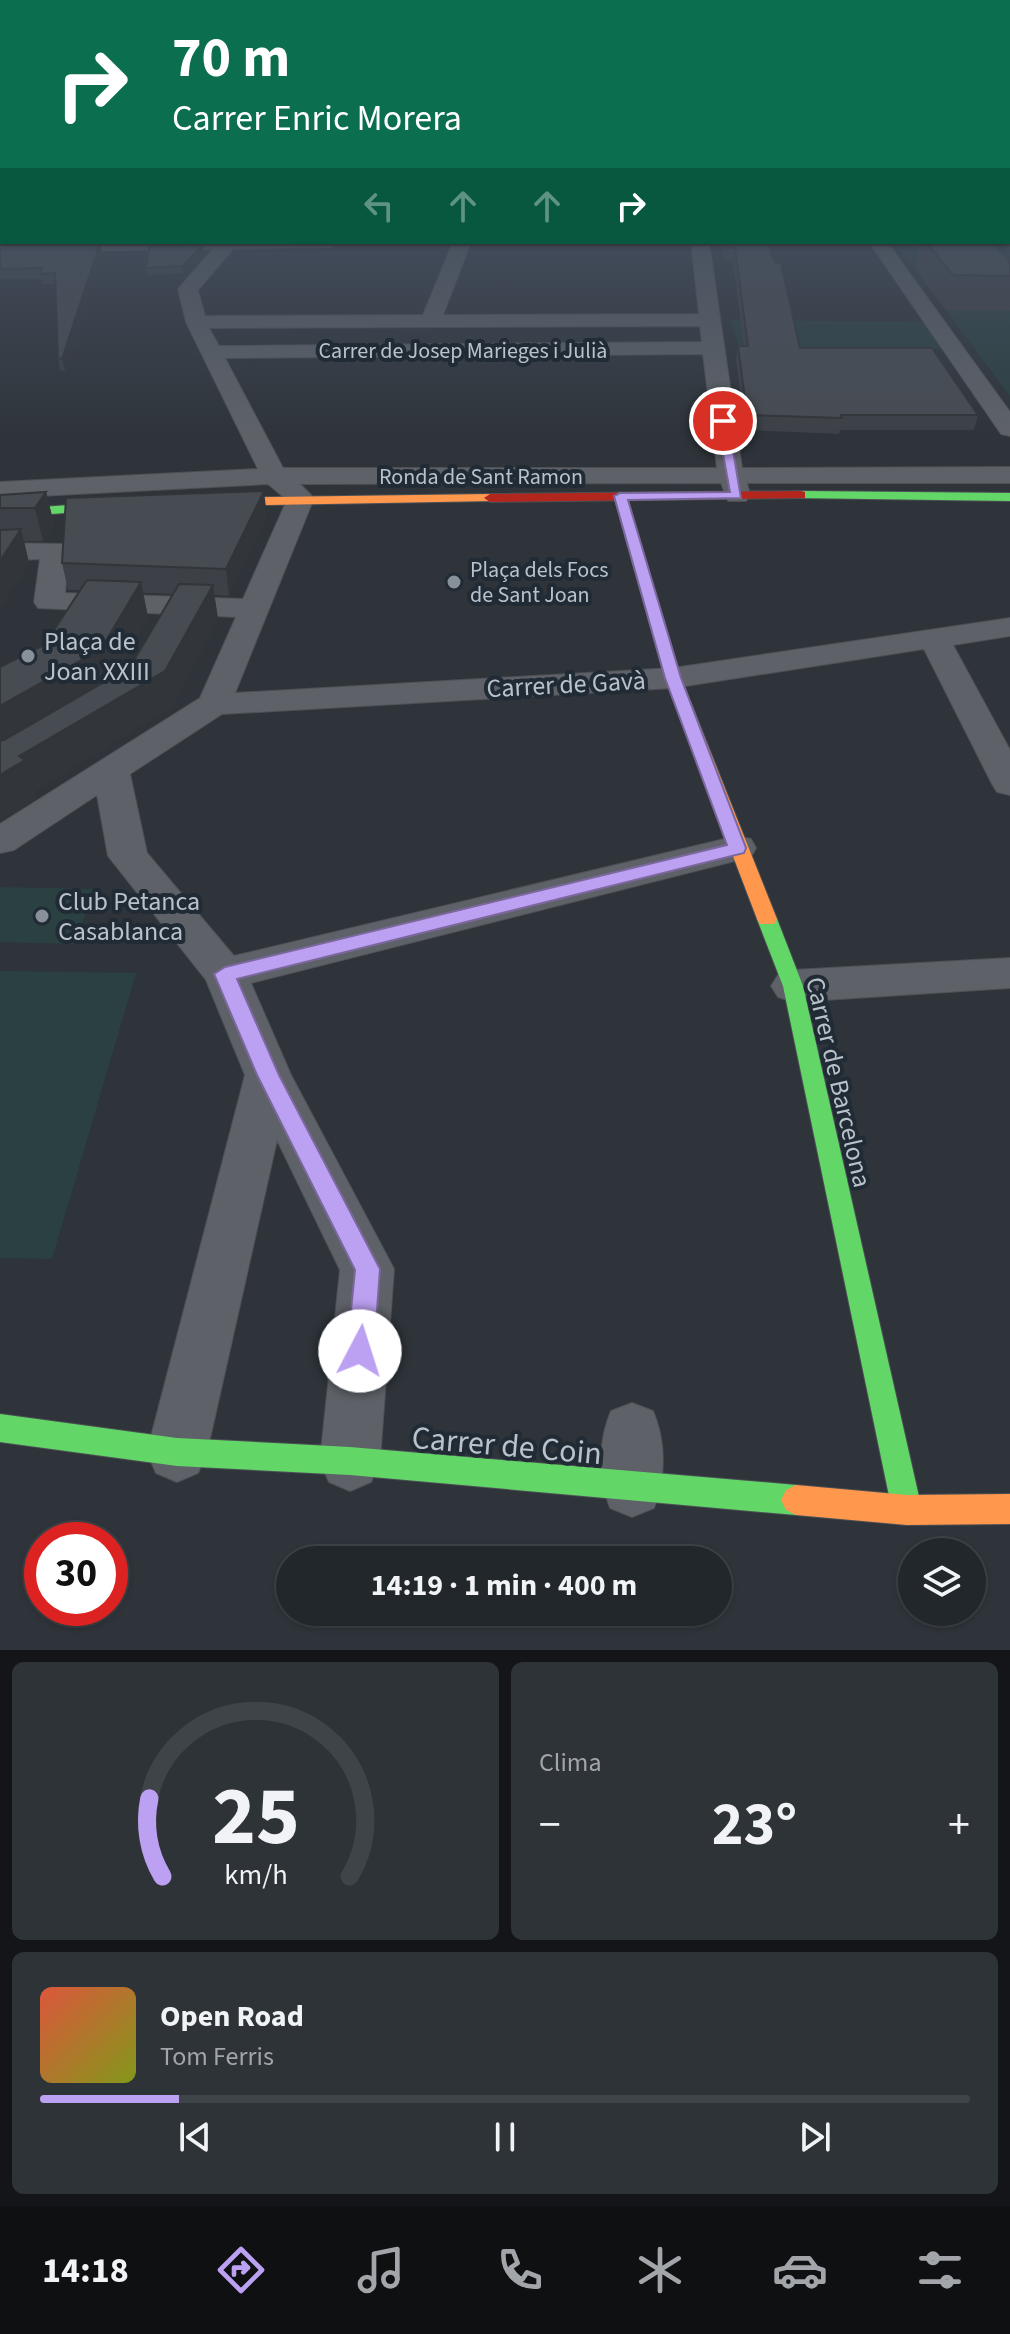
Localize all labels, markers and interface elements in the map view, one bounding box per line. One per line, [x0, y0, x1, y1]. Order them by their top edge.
text: 70 m [172, 19, 290, 98]
icon: right [40, 32, 144, 136]
text: Carrer Enric Morera [172, 93, 462, 144]
icon: left [357, 184, 401, 228]
icon: ahead [441, 184, 485, 228]
icon: ahead [525, 184, 569, 228]
icon: right [609, 184, 653, 228]
street label: Carrer de Josep Marieges i Julià [319, 335, 607, 367]
pin [689, 387, 757, 455]
icon: arrive [701, 399, 745, 443]
street label: Ronda de Sant Ramon [379, 461, 583, 493]
place label: Plaça dels Focs de Sant Joan [470, 554, 609, 611]
marker: Plaça dels Focs de Sant Joan [445, 573, 463, 591]
place label: Plaça de Joan XXIII [44, 623, 150, 690]
marker: Plaça de Joan XXIII [19, 647, 37, 665]
street label: Carrer de Gavà [486, 662, 647, 707]
place label: Club Petanca Casablanca [58, 883, 200, 950]
marker: Club Petanca Casablanca [33, 907, 51, 925]
street label: Carrer de Barcelona [796, 973, 881, 1191]
position arrow [318, 1309, 402, 1393]
street label: Carrer de Coin [410, 1415, 604, 1477]
speed limit sign: 30 [24, 1522, 128, 1626]
map controls [898, 1538, 986, 1626]
button: layers [898, 1538, 986, 1626]
text: 14:19 · 1 min · 400 m [371, 1564, 637, 1607]
text: Clima [539, 1744, 602, 1781]
text: 25 [212, 1758, 299, 1876]
text: 23° [712, 1783, 797, 1868]
text: − [539, 1794, 561, 1857]
text: + [948, 1794, 970, 1857]
text: km/h [224, 1855, 287, 1895]
text: Open Road [160, 1995, 304, 2038]
text: Tom Ferris [160, 2038, 274, 2075]
icon: previous [173, 2115, 217, 2159]
icon: pause [483, 2115, 527, 2159]
icon: next [793, 2115, 837, 2159]
icon: directions [213, 2242, 269, 2298]
icon: music [353, 2242, 409, 2298]
icon: phone [492, 2242, 548, 2298]
icon: climate [632, 2242, 688, 2298]
icon: car [772, 2242, 828, 2298]
icon: filters [912, 2242, 968, 2298]
text: 14:18 [42, 2245, 129, 2296]

